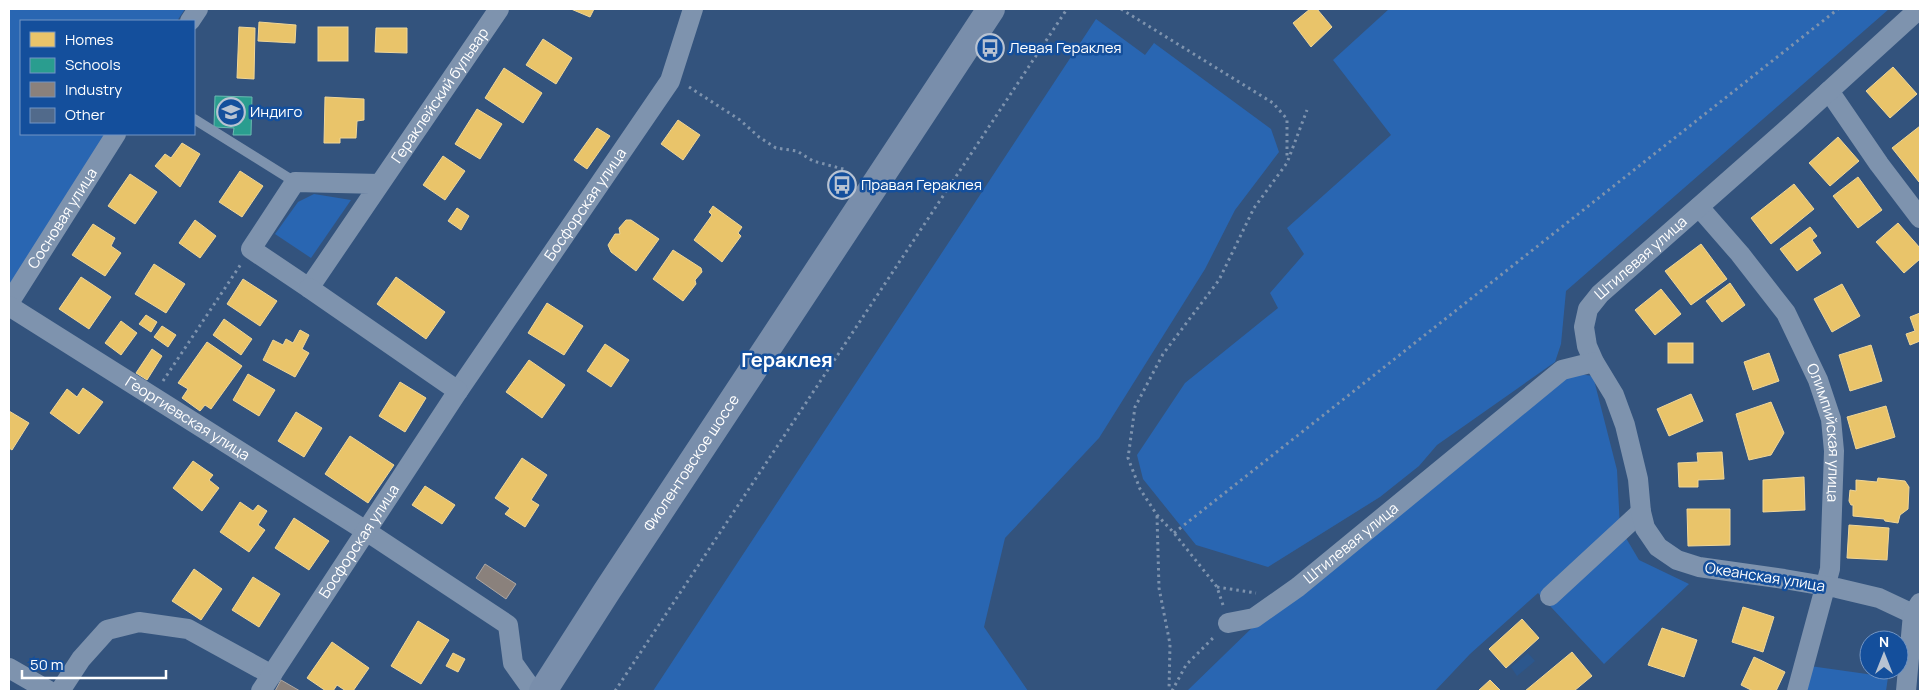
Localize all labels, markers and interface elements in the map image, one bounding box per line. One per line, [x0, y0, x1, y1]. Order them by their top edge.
legend [20, 20, 195, 135]
street label: Гераклейский бульвар [386, 23, 493, 167]
text: Homes [65, 29, 114, 50]
bus stop icon: Левая Гераклея [975, 33, 1005, 63]
place label: Левая Гераклея [1009, 37, 1122, 58]
text: Schools [65, 54, 121, 75]
text: Industry [65, 79, 122, 100]
school or university icon: Индиго [216, 97, 246, 127]
place label: Индиго [250, 101, 302, 122]
text: Other [65, 104, 106, 125]
street label: Босфорская улица [539, 144, 631, 265]
street label: Сосновая улица [22, 164, 102, 273]
bus stop icon: Правая Гераклея [827, 170, 857, 200]
place label: Правая Гераклея [861, 174, 982, 195]
street label: Штилевая улица [1590, 211, 1691, 304]
district label: Гераклея [741, 346, 833, 373]
street label: Олимпийская улица [1801, 360, 1845, 503]
street label: Георгиевская улица [121, 371, 254, 465]
street label: Фиолентовское шоссе [638, 390, 744, 536]
street label: Босфорская улица [314, 480, 404, 602]
street label: Штилевая улица [1299, 498, 1403, 588]
street label: Океанская улица [1703, 557, 1827, 596]
north arrow [1859, 630, 1909, 680]
text: N [1879, 632, 1889, 651]
scale bar [22, 648, 166, 680]
text: 50 m [30, 654, 64, 675]

